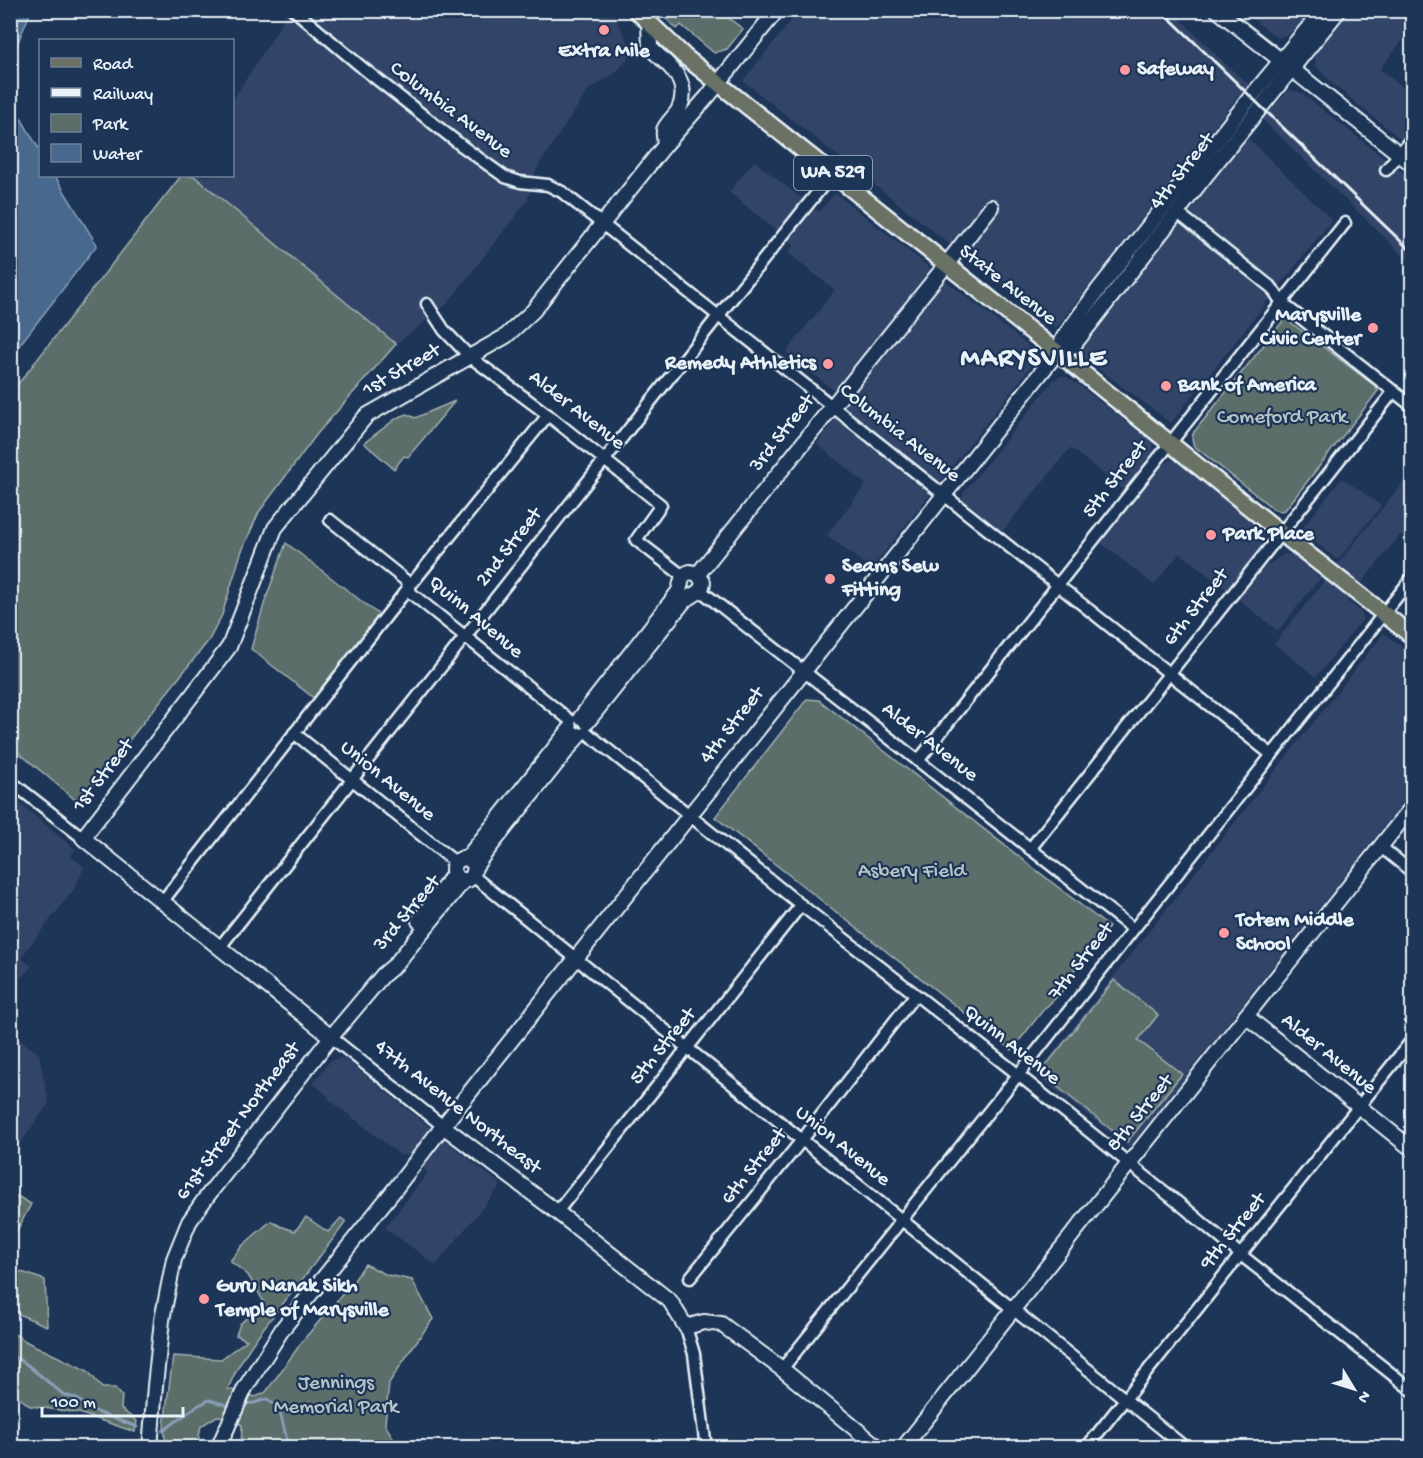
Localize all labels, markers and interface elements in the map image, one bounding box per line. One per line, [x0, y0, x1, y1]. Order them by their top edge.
marker: Extra Mile [597, 23, 611, 37]
legend [39, 39, 234, 177]
place label: Extra Mile [558, 40, 651, 65]
text: Road [93, 55, 134, 76]
street label: Columbia Avenue [384, 57, 517, 166]
place label: Safeway [1137, 58, 1215, 83]
marker: Safeway [1118, 63, 1132, 77]
text: Railway [93, 85, 153, 106]
text: Park [92, 115, 129, 136]
street label: 4th Street [1145, 127, 1222, 215]
text: Water [93, 145, 143, 166]
road number: WA 529 [794, 156, 872, 190]
street label: State Avenue [953, 240, 1062, 333]
place label: Marysville Civic Center [1259, 304, 1364, 353]
marker: Marysville Civic Center [1366, 321, 1380, 335]
street label: 1st Street [358, 338, 447, 404]
district label: MARYSVILLE [961, 344, 1108, 376]
place label: Remedy Athletics [664, 352, 817, 377]
marker: Remedy Athletics [821, 357, 835, 371]
street label: Alder Avenue [523, 366, 630, 457]
place label: Bank of America [1177, 374, 1317, 399]
street label: Columbia Avenue [833, 379, 966, 490]
marker: Bank of America [1159, 379, 1173, 393]
street label: 3rd Street [744, 388, 823, 479]
park label: Comeford Park [1217, 406, 1350, 431]
street label: 5th Street [1078, 434, 1156, 524]
street label: 2nd Street [471, 502, 550, 593]
place label: Park Place [1222, 523, 1315, 548]
marker: Park Place [1204, 528, 1218, 542]
place label: Seams Sew Fitting [841, 555, 939, 604]
street label: 6th Street [1159, 562, 1236, 652]
street label: Quinn Avenue [422, 571, 529, 666]
marker: Seams Sew Fitting [823, 572, 837, 586]
street label: 4th Street [695, 681, 772, 769]
street label: Alder Avenue [876, 698, 983, 789]
street label: 1st Street [67, 733, 142, 818]
street label: Union Avenue [334, 736, 441, 829]
park label: Asbery Field [858, 860, 968, 885]
street label: 3rd Street [368, 869, 449, 958]
place label: Totem Middle School [1234, 909, 1355, 958]
street label: 7th Street [1043, 916, 1122, 1007]
marker: Totem Middle School [1217, 926, 1231, 940]
street label: Quinn Avenue [957, 1000, 1066, 1092]
street label: 5th Street [625, 1002, 704, 1091]
street label: Alder Avenue [1275, 1009, 1382, 1102]
street label: 47th Avenue Northeast [369, 1035, 547, 1182]
street label: 61st Street Northeast [171, 1036, 308, 1206]
street label: 8th Street [1102, 1068, 1181, 1158]
street label: Union Avenue [789, 1101, 896, 1194]
street label: 6th Street [717, 1122, 795, 1210]
street label: 9th Street [1195, 1187, 1274, 1276]
place label: Guru Nanak Sikh Temple of Marysville [214, 1275, 390, 1324]
marker: Guru Nanak Sikh Temple of Marysville [197, 1292, 211, 1306]
north arrow [1324, 1359, 1384, 1419]
park label: Jennings Memorial Park [274, 1372, 401, 1421]
scale bar [42, 1380, 183, 1418]
text: N [1352, 1386, 1374, 1406]
text: 100 m [50, 1393, 96, 1414]

